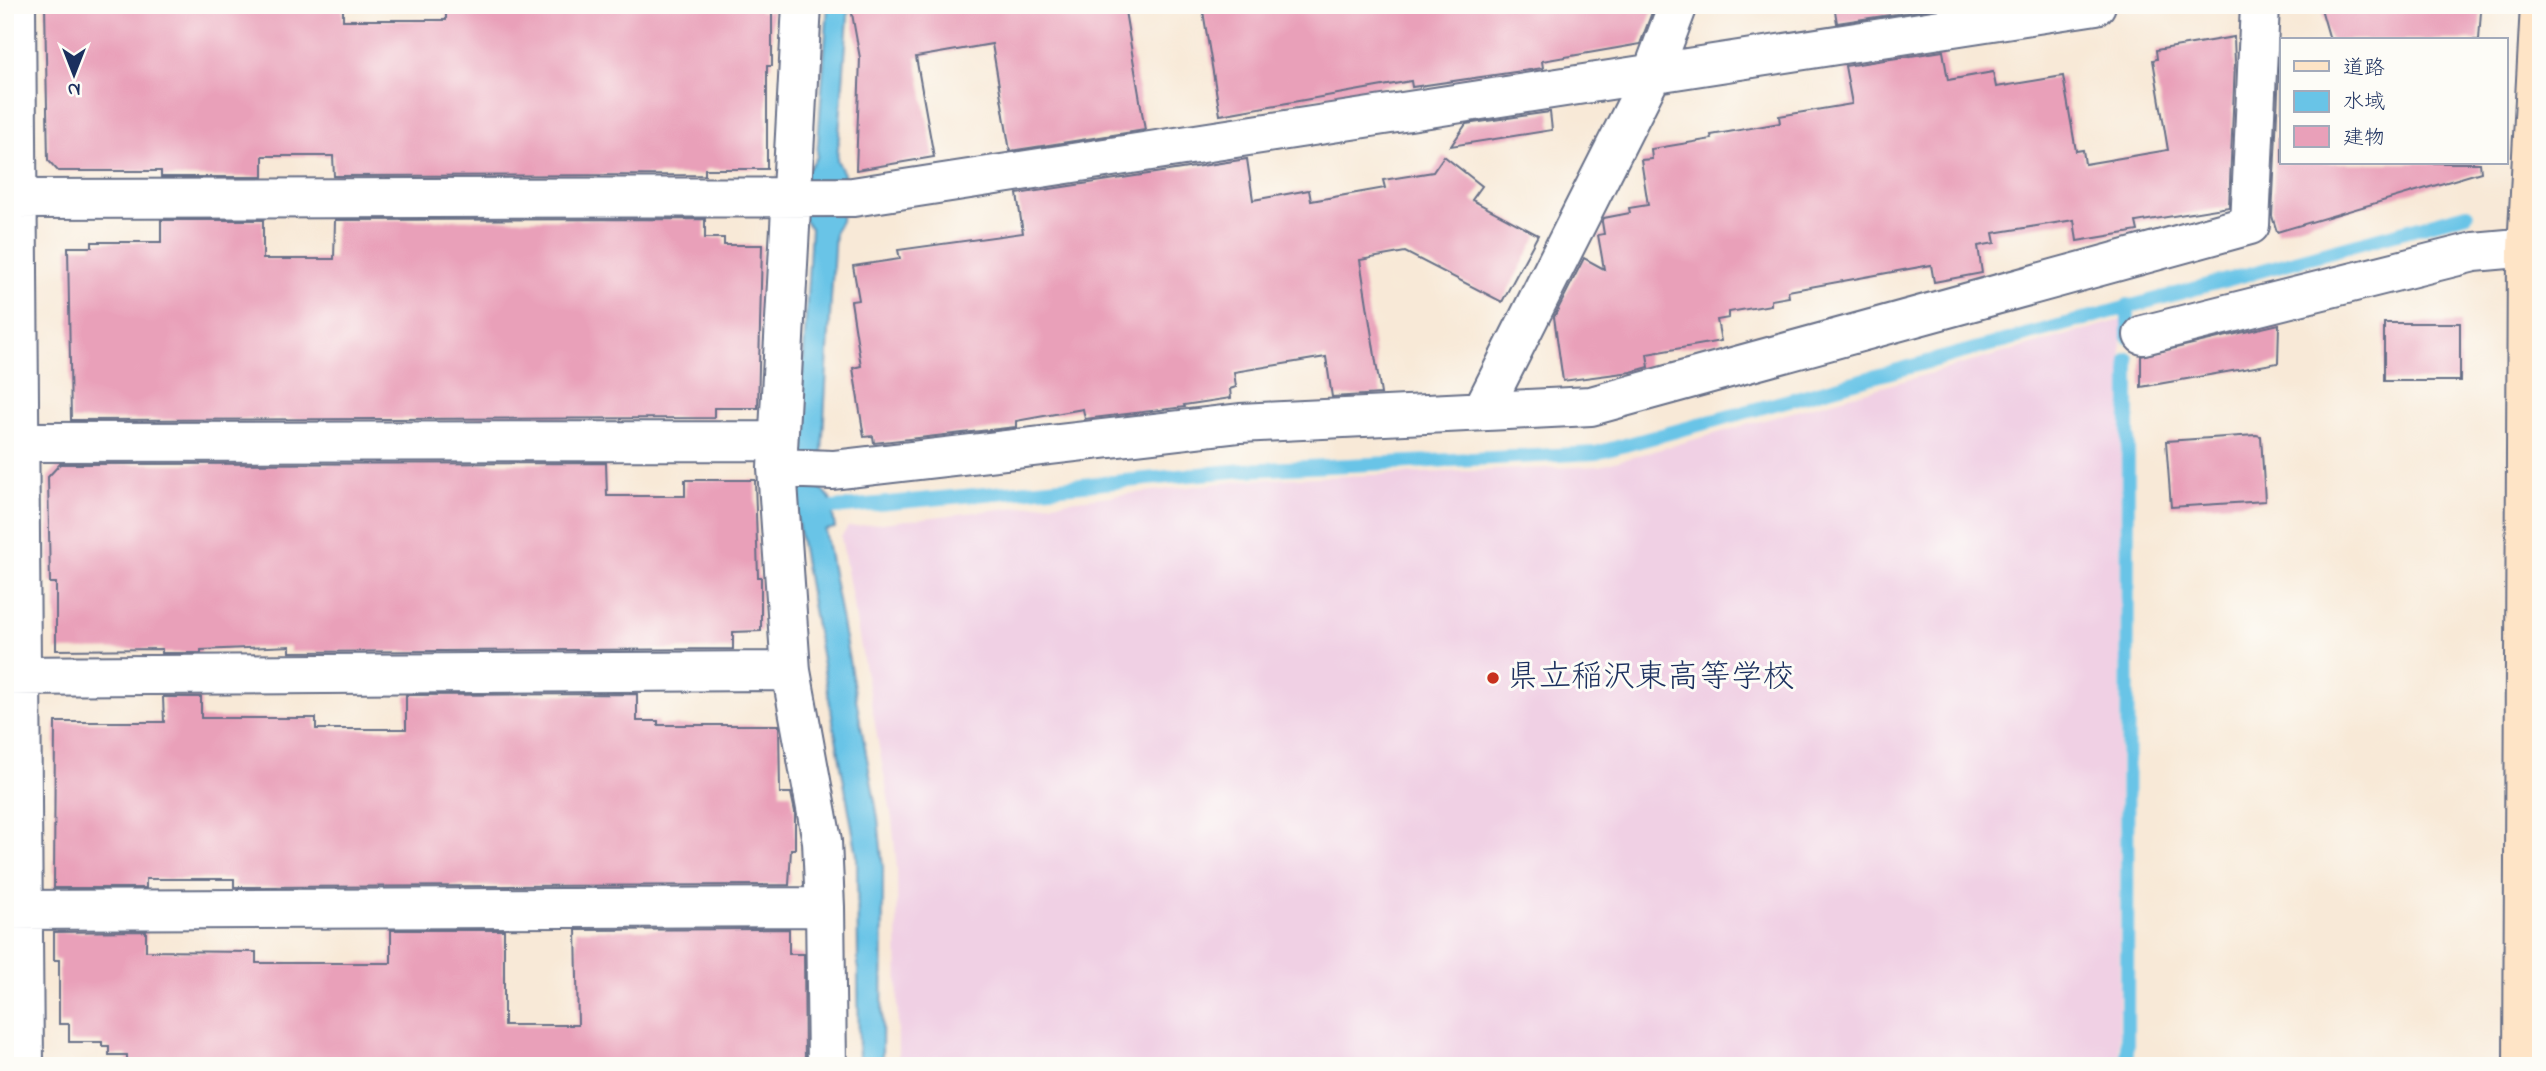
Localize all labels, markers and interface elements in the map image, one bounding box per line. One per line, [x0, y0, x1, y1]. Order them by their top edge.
north arrow [38, 38, 108, 108]
legend [2280, 38, 2508, 164]
text: 道路 [2343, 54, 2385, 84]
text: N [67, 75, 80, 102]
text: 水域 [2343, 88, 2385, 118]
text: 建物 [2343, 124, 2385, 154]
place label: 県立稲沢東高等学校 [1507, 655, 1795, 702]
marker: 県立稲沢東高等学校 [1485, 670, 1501, 686]

